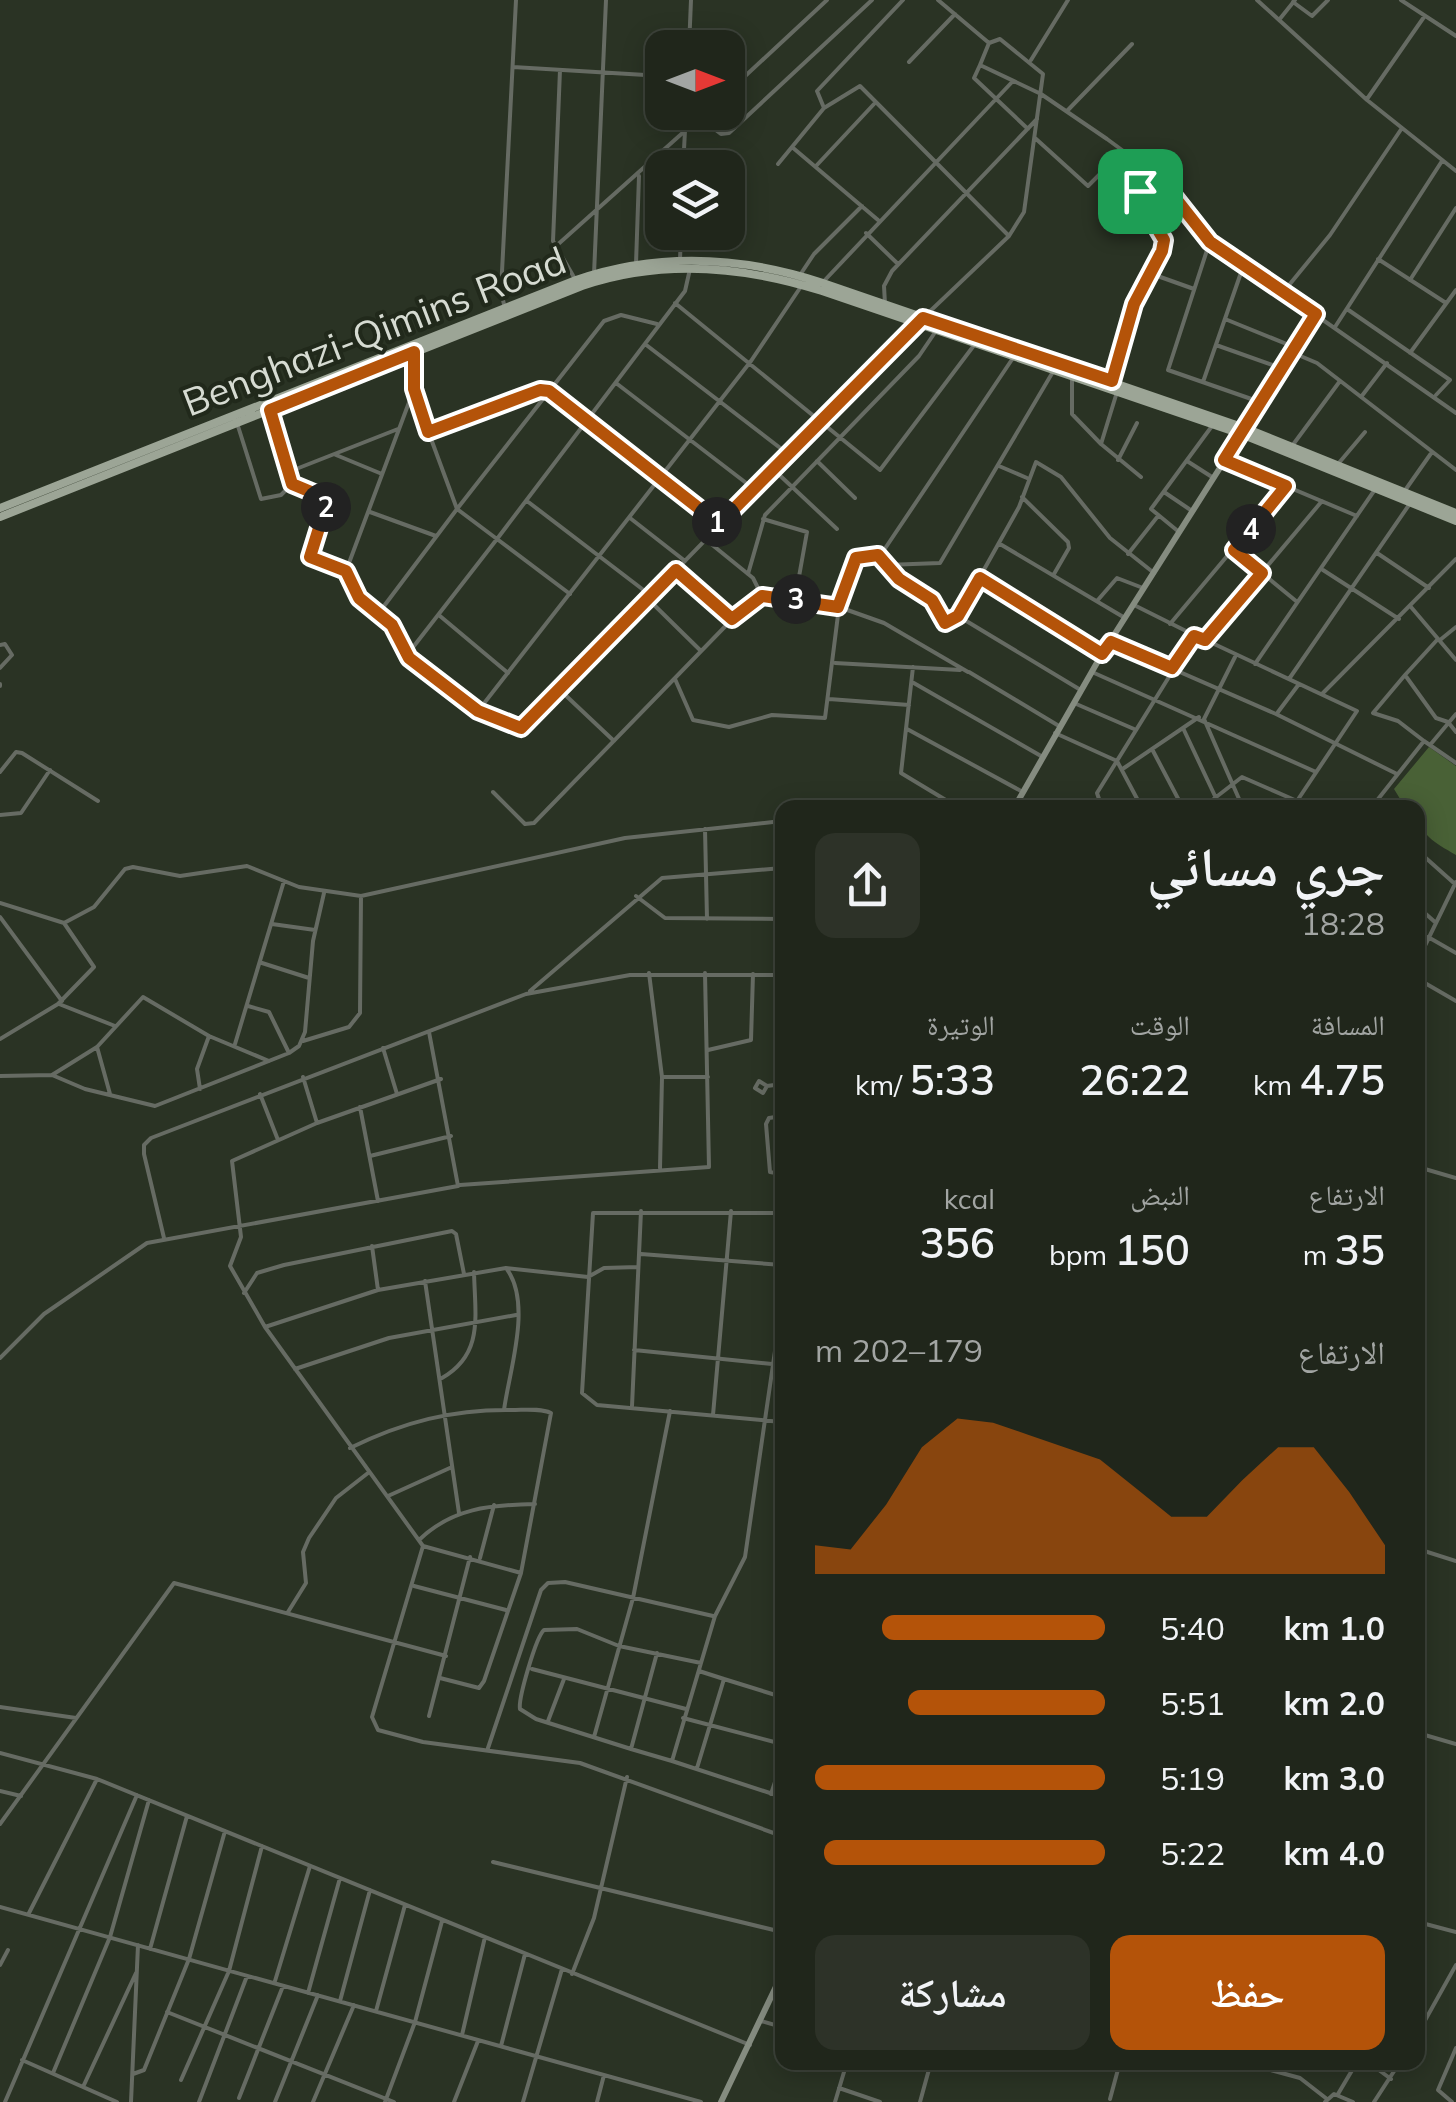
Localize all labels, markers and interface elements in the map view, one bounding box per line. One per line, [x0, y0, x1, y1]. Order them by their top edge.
north arrow [645, 30, 745, 130]
map controls [645, 30, 745, 250]
pin [1098, 149, 1183, 234]
button: layers [645, 150, 745, 250]
icon: arrive [1113, 164, 1168, 219]
street label: Benghazi-Qimins Road [176, 236, 572, 426]
pin: 2 [301, 482, 351, 532]
text: 2 [318, 489, 334, 524]
pin: 1 [692, 497, 742, 547]
text: 1 [709, 504, 725, 539]
pin: 4 [1226, 504, 1276, 554]
text: 4 [1243, 511, 1259, 546]
pin: 3 [771, 574, 821, 624]
text: 3 [788, 581, 804, 616]
text: جري مسائي [1147, 831, 1385, 900]
button: share [815, 833, 920, 938]
text: 18:28 [1301, 903, 1385, 943]
text: الوتيرة [927, 1007, 995, 1042]
text: الوقت [1130, 1007, 1190, 1042]
text: المسافة [1311, 1007, 1385, 1042]
text: 5:33 [909, 1053, 995, 1106]
text: 26:22 [1079, 1053, 1190, 1106]
text: 4.75 [1299, 1053, 1385, 1106]
text: /km [855, 1067, 909, 1102]
text: km [1253, 1067, 1299, 1102]
text: النبض [1130, 1177, 1190, 1212]
text: الارتفاع [1309, 1177, 1385, 1212]
text: kcal [944, 1181, 995, 1216]
text: 356 [919, 1216, 995, 1269]
text: 150 [1114, 1223, 1190, 1276]
text: 35 [1335, 1223, 1385, 1276]
text: bpm [1049, 1237, 1114, 1272]
text: m [1303, 1237, 1335, 1272]
text: 179–202 m [815, 1330, 983, 1370]
text: الارتفاع [1298, 1332, 1385, 1372]
text: 5:40 [1160, 1608, 1225, 1648]
text: 1.0 km [1283, 1608, 1385, 1648]
text: 5:51 [1160, 1683, 1225, 1723]
text: 2.0 km [1283, 1683, 1385, 1723]
text: 5:19 [1160, 1758, 1225, 1798]
text: 3.0 km [1283, 1758, 1385, 1798]
text: 5:22 [1160, 1833, 1225, 1873]
text: 4.0 km [1283, 1833, 1385, 1873]
button: مشاركة [815, 1935, 1090, 2050]
button: حفظ [1110, 1935, 1385, 2050]

